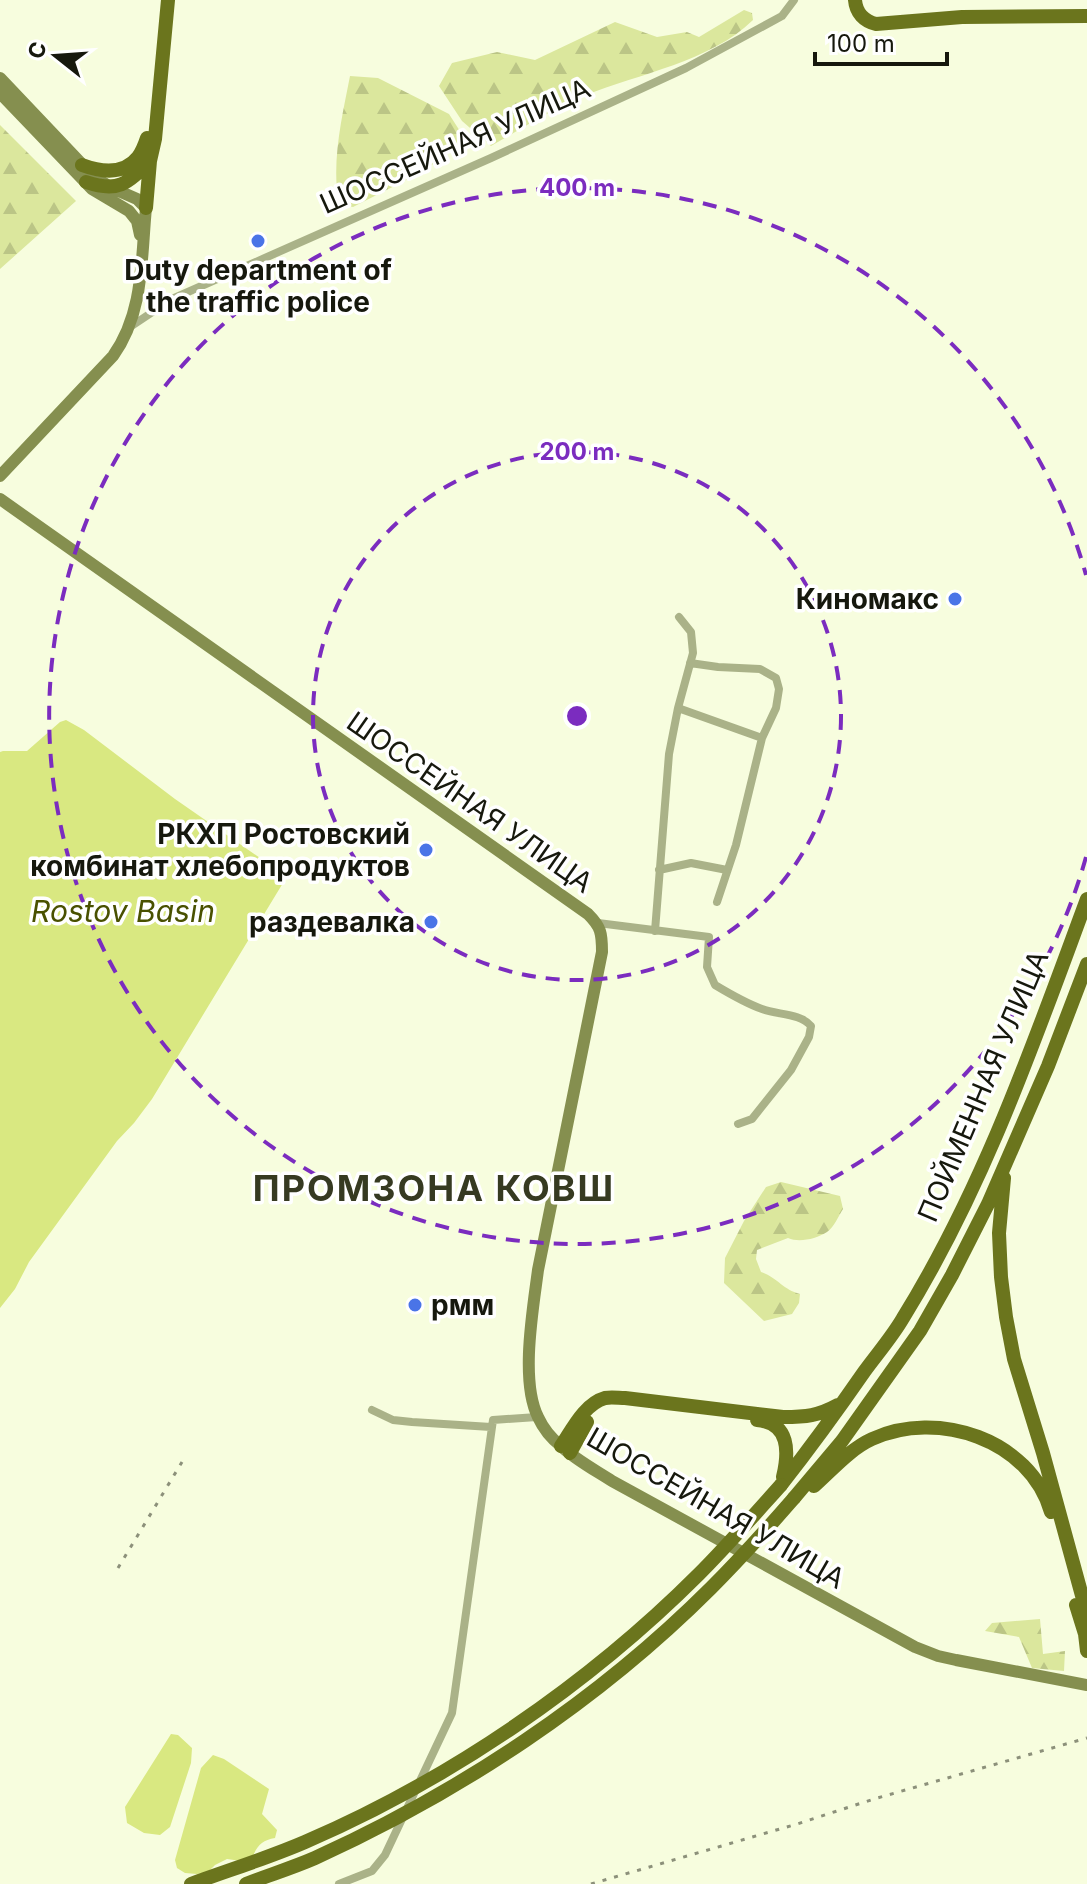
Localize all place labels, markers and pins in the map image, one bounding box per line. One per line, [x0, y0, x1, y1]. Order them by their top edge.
marker: Duty department of the traffic police [249, 232, 267, 250]
place label: Duty department of the traffic police [124, 253, 392, 319]
place label: Киномакс [796, 582, 939, 616]
marker: Киномакс [946, 590, 964, 608]
centre of rings [563, 702, 591, 730]
place label: РКХП Ростовский комбинат хлебопродуктов [30, 817, 410, 883]
marker: РКХП Ростовский комбинат хлебопродуктов [417, 841, 435, 859]
place label: раздевалка [249, 905, 415, 939]
marker: раздевалка [422, 913, 440, 931]
place label: рмм [431, 1288, 494, 1322]
marker: рмм [406, 1296, 424, 1314]

